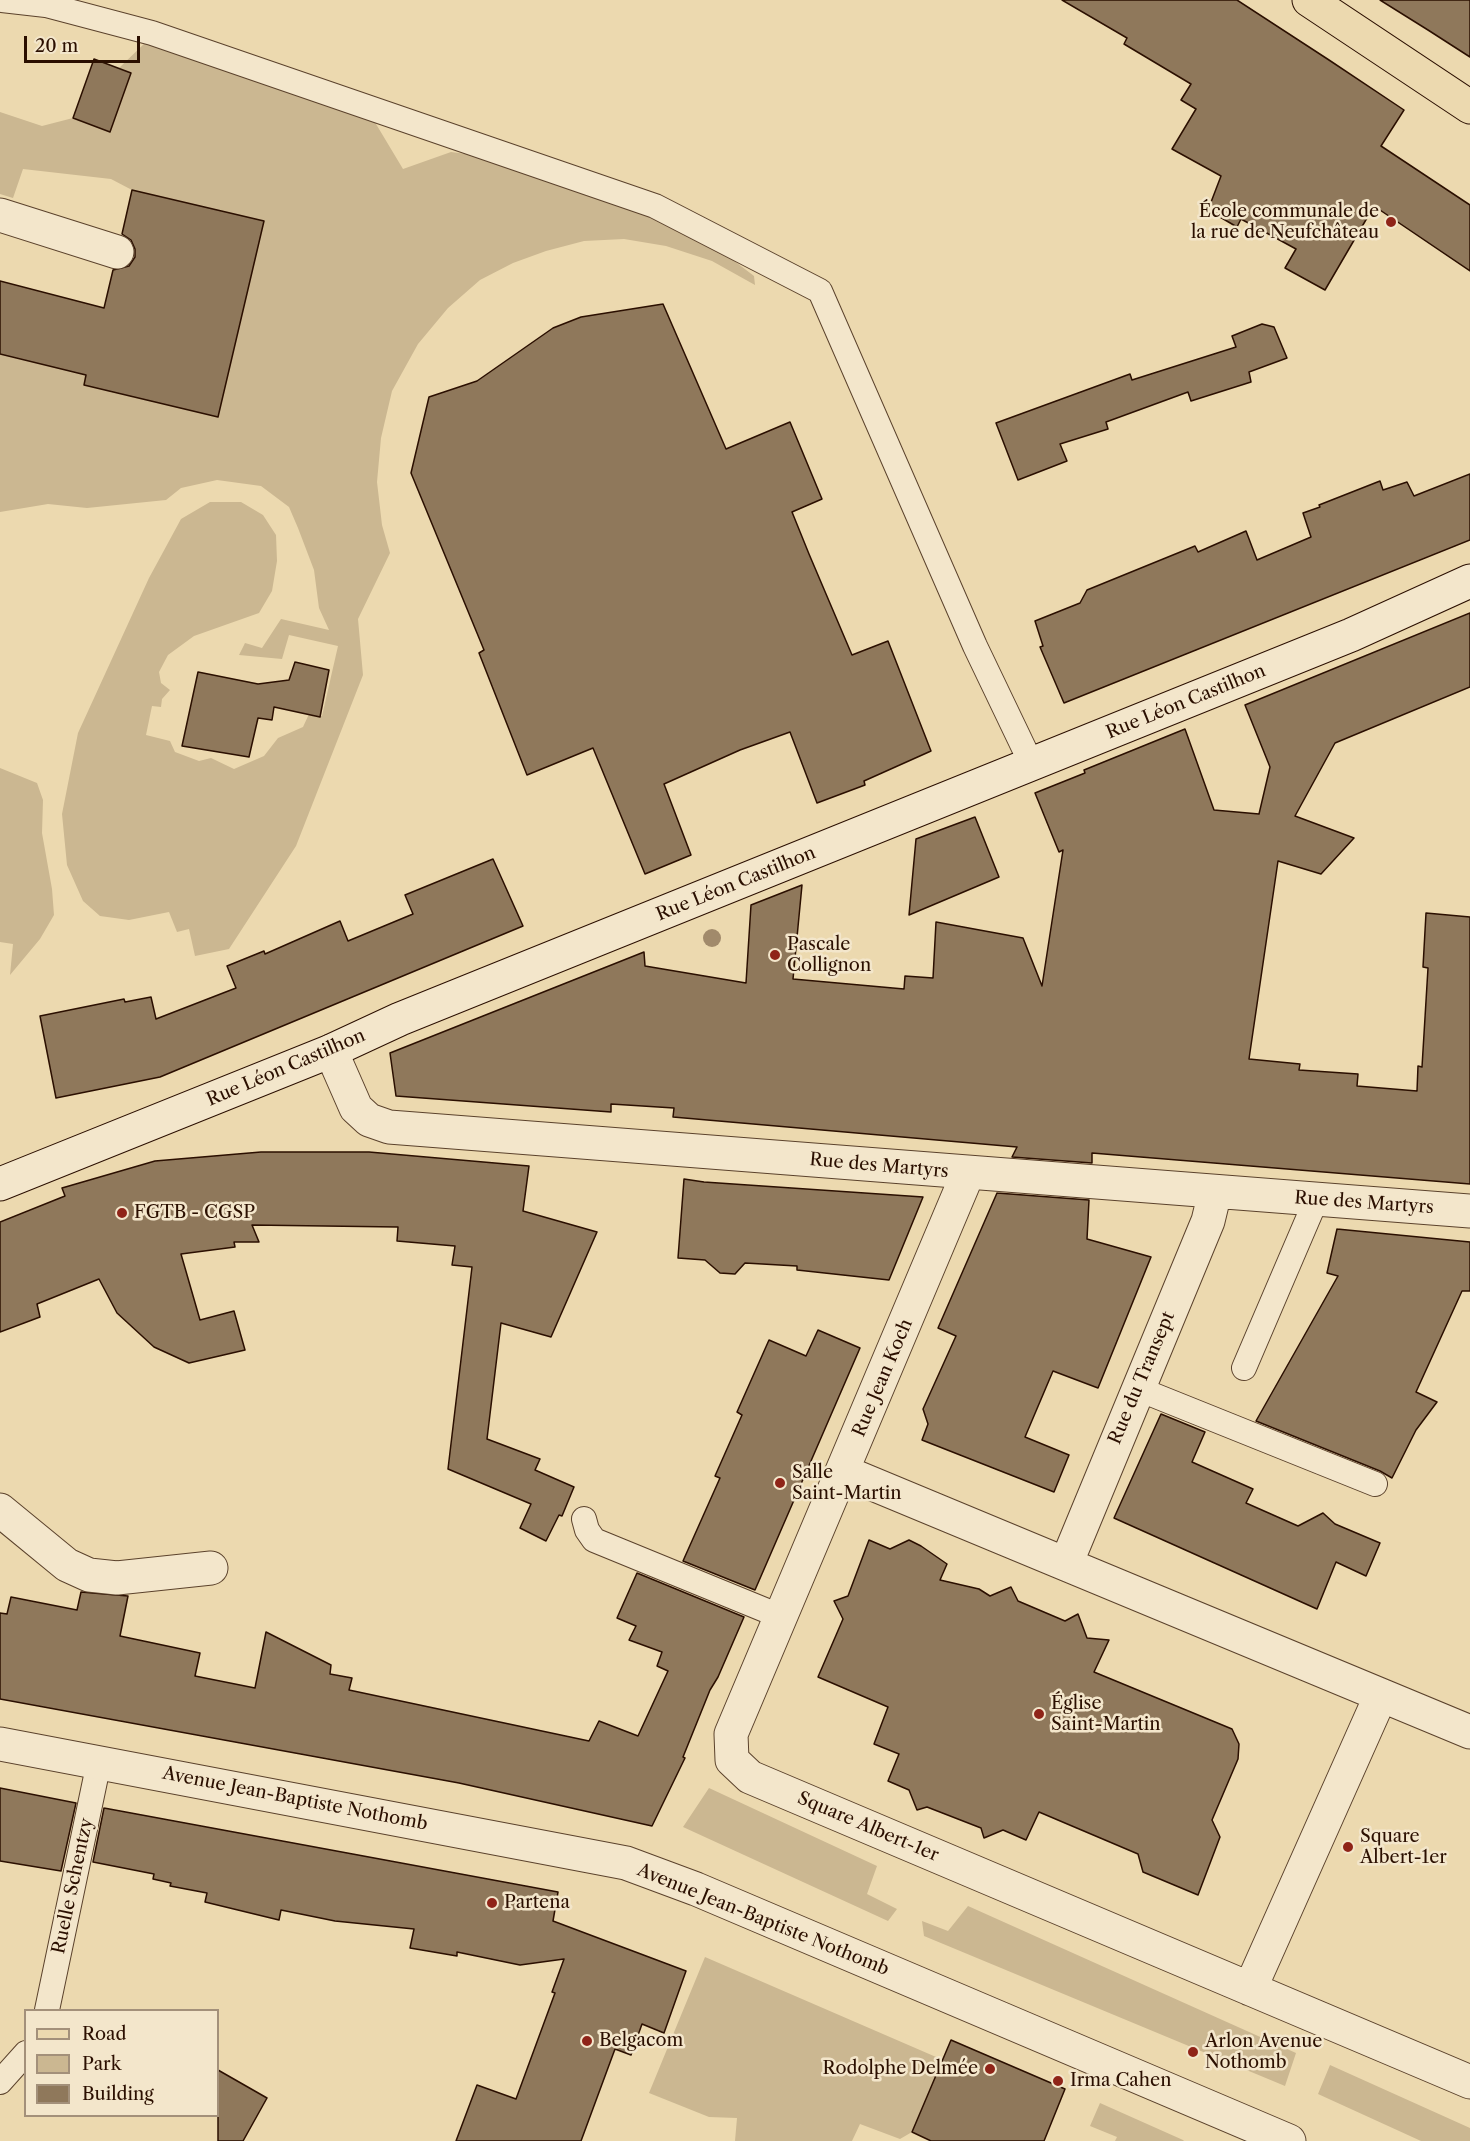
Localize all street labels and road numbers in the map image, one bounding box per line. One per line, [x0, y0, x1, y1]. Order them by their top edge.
street label: Rue Léon Castilhon [1103, 660, 1269, 744]
street label: Rue Léon Castilhon [653, 842, 819, 926]
street label: Rue Léon Castilhon [204, 1025, 368, 1111]
street label: Rue des Martyrs [808, 1149, 950, 1183]
street label: Rue des Martyrs [1294, 1187, 1434, 1219]
street label: Rue du Transept [1104, 1308, 1180, 1448]
street label: Rue Jean Koch [848, 1316, 918, 1440]
street label: Avenue Jean-Baptiste Nothomb [161, 1763, 429, 1835]
street label: Square Albert-1er [794, 1788, 942, 1866]
street label: Ruelle Schentzy [48, 1816, 98, 1956]
street label: Avenue Jean-Baptiste Nothomb [634, 1859, 892, 1981]

